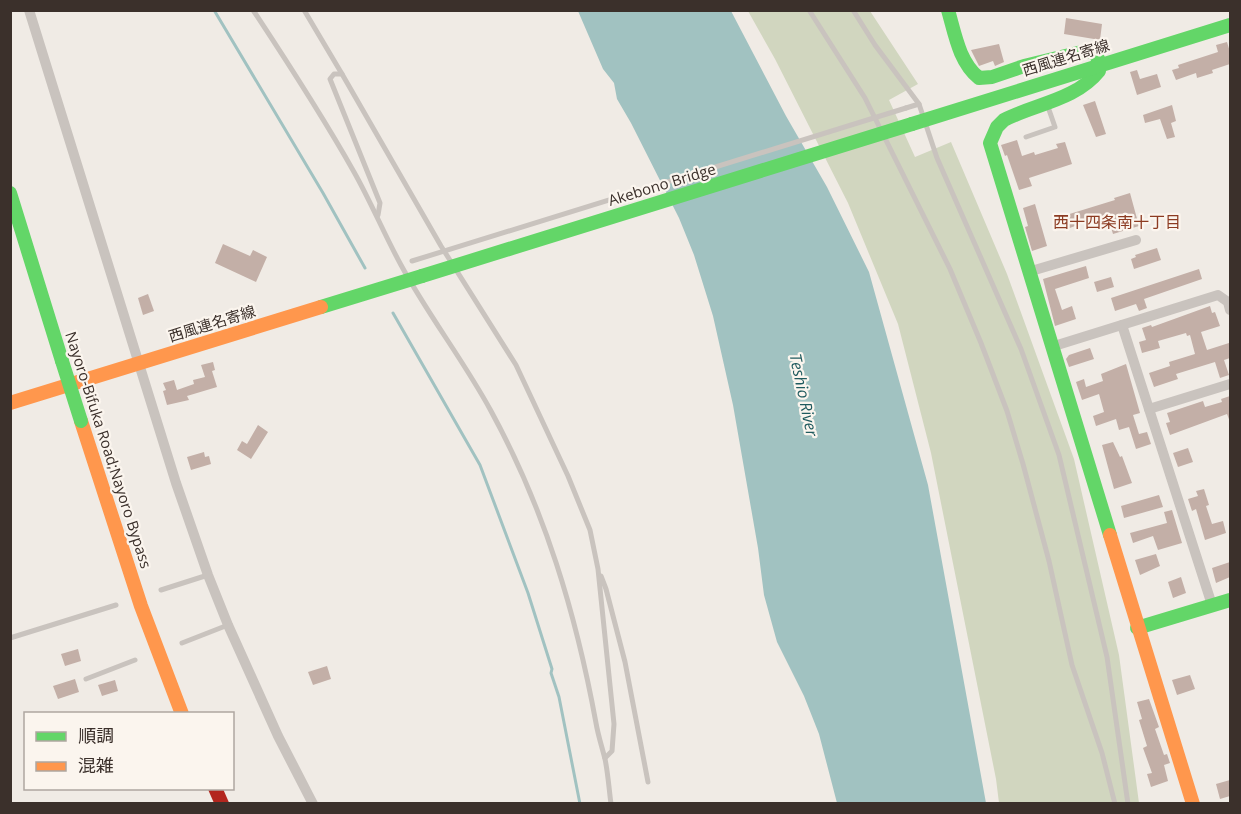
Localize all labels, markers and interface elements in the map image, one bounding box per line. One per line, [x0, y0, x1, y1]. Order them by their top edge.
street label: 西風連名寄線 [1020, 34, 1112, 80]
street label: Akebono Bridge [605, 158, 718, 210]
district label: 西十四条南十丁目 [1053, 211, 1181, 233]
street label: 西風連名寄線 [166, 300, 258, 346]
street label: Nayoro-Bifuka Road;Nayoro Bypass [61, 329, 157, 571]
water label: Teshio River [784, 352, 824, 439]
legend [24, 712, 234, 790]
text: 順調 [78, 723, 114, 747]
text: 混雑 [78, 753, 114, 777]

